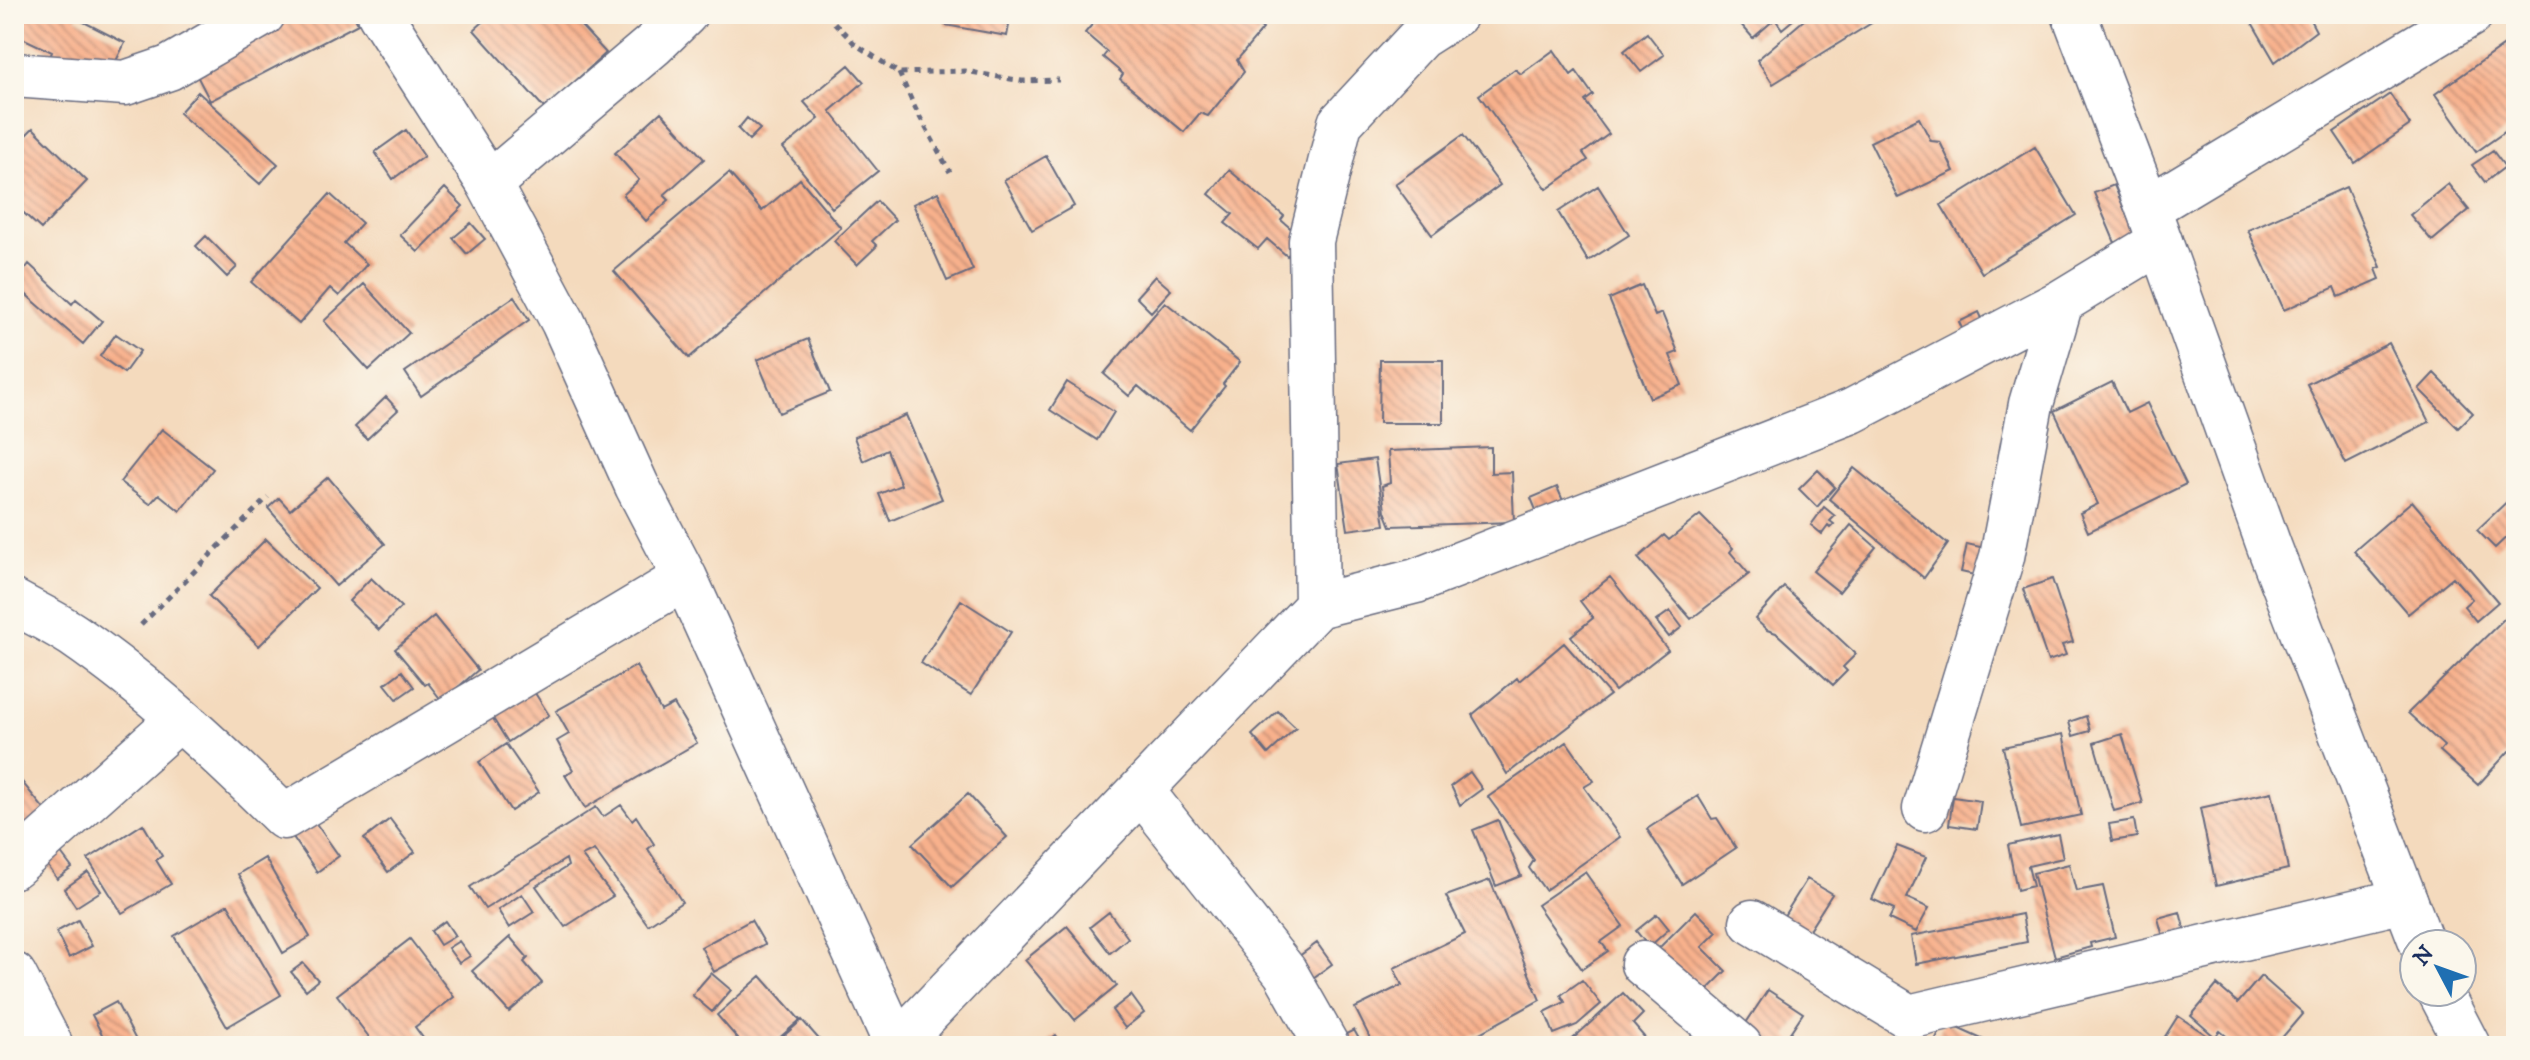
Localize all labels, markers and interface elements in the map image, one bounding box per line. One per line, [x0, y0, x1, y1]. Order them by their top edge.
north arrow [2398, 928, 2478, 1008]
text: N [2408, 940, 2440, 972]

